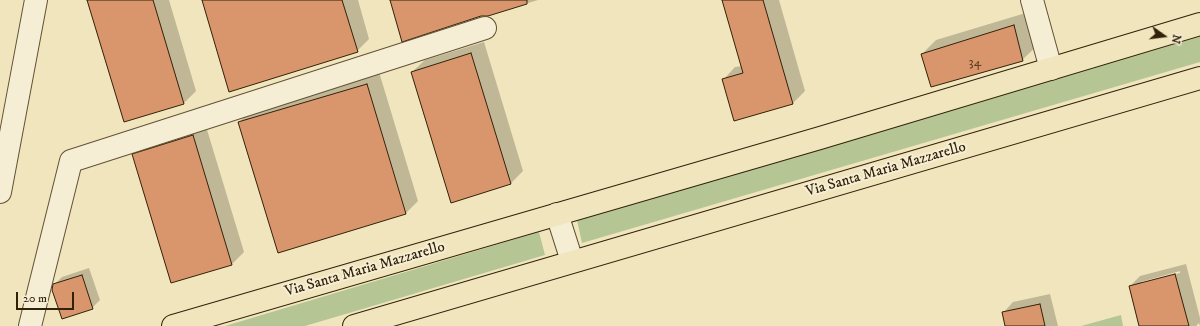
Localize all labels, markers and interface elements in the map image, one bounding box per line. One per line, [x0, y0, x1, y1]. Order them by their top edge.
north arrow [1144, 16, 1184, 56]
text: N [1168, 33, 1184, 45]
house number: 34 [969, 55, 981, 71]
street label: Via Santa Maria Mazzarello [804, 138, 968, 202]
street label: Via Santa Maria Mazzarello [283, 238, 447, 302]
scale bar [18, 284, 76, 310]
text: 20 m [23, 291, 47, 306]

